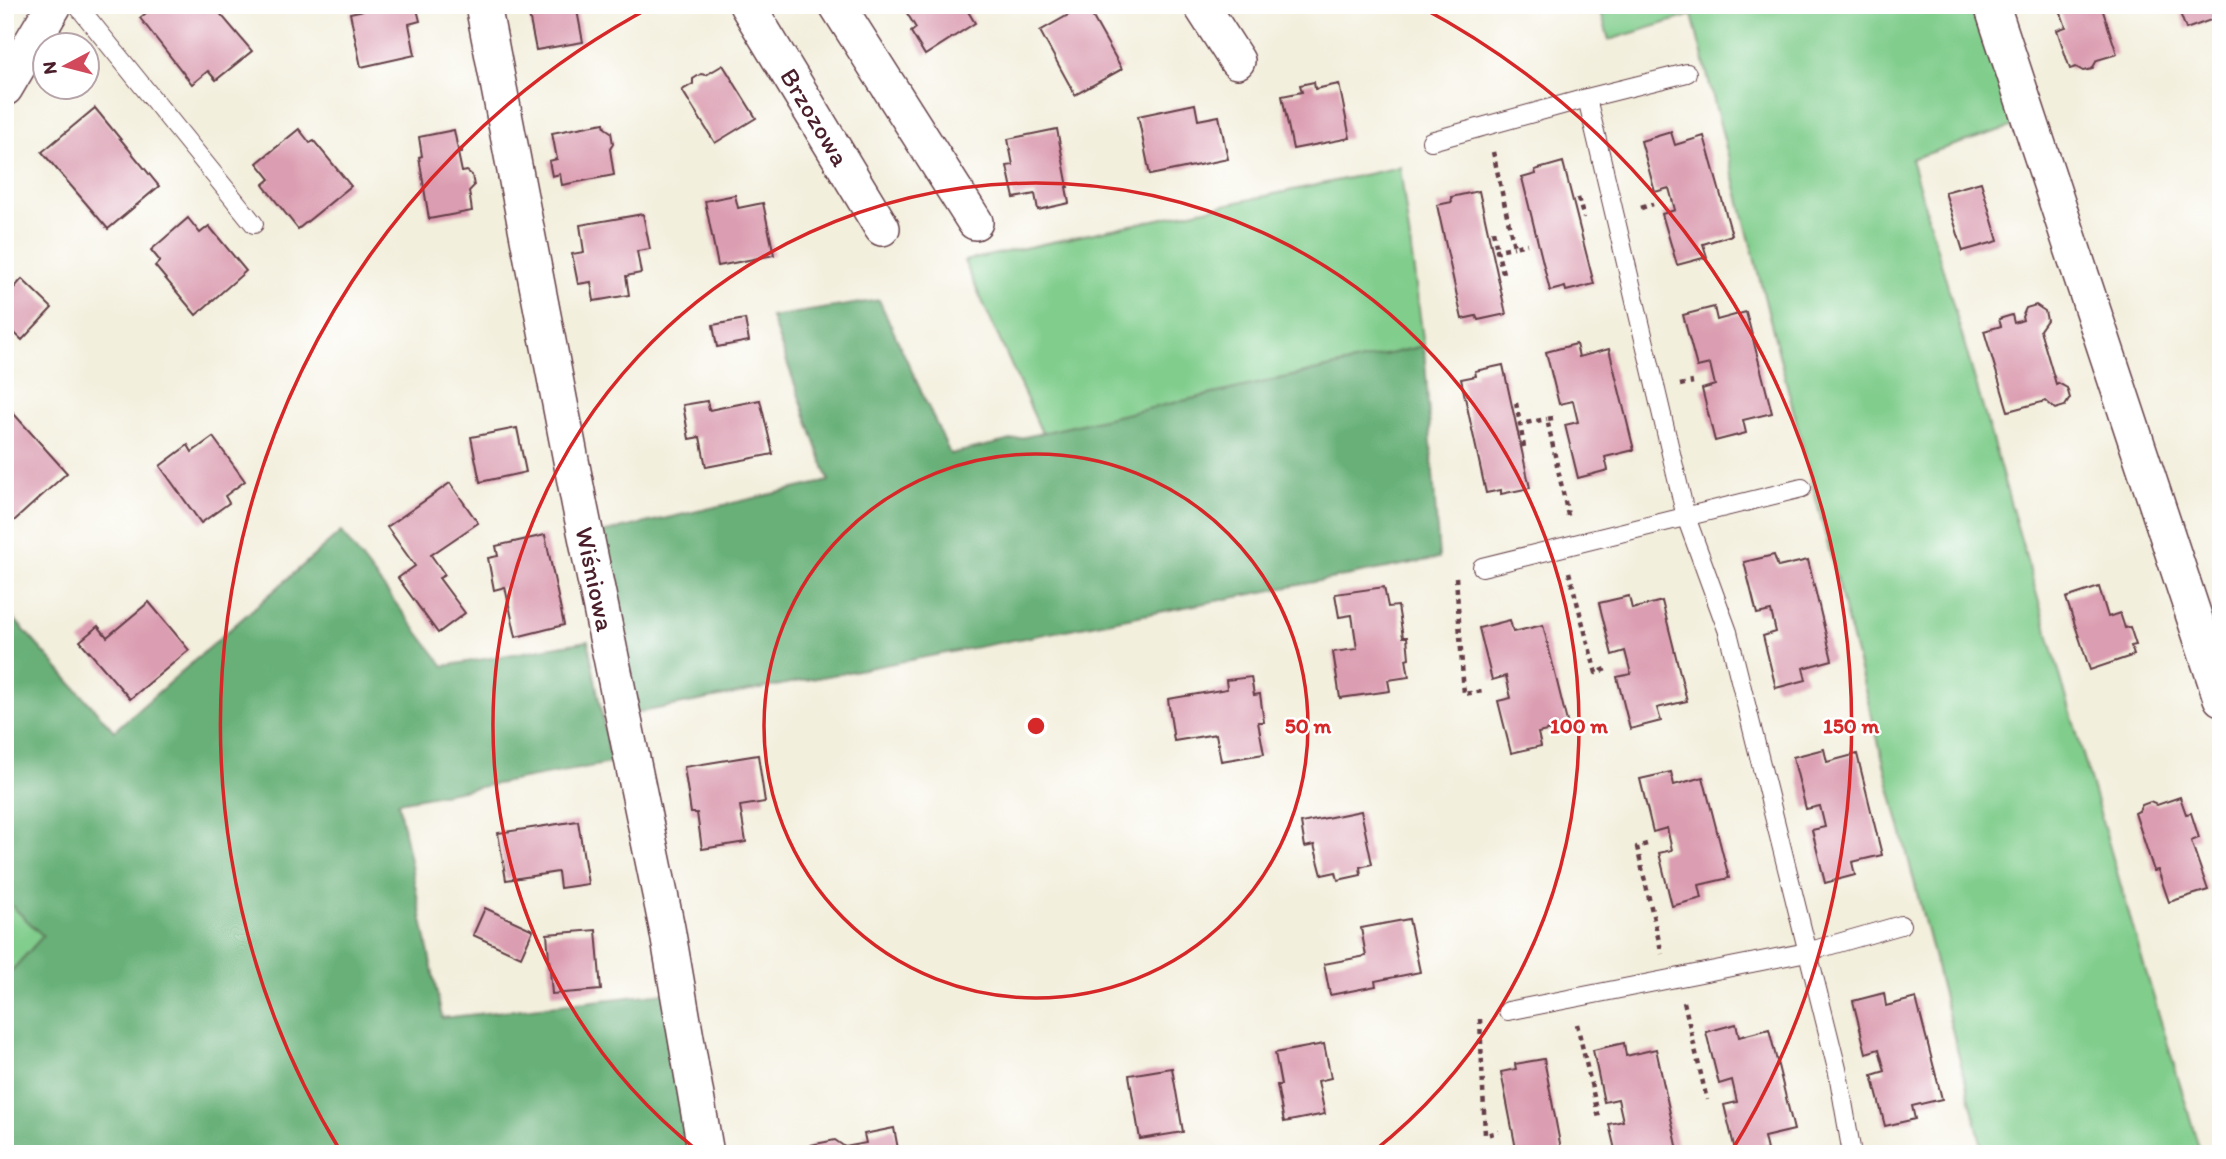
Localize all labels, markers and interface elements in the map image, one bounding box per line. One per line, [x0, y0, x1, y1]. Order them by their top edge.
north arrow [32, 32, 102, 102]
text: N [37, 60, 62, 76]
street label: Brzozowa [773, 62, 857, 172]
street label: Wiśniowa [568, 524, 622, 635]
text: 50 m [1285, 713, 1332, 738]
text: 100 m [1550, 713, 1608, 738]
text: 150 m [1823, 713, 1879, 738]
centre of rings [1024, 714, 1048, 738]

